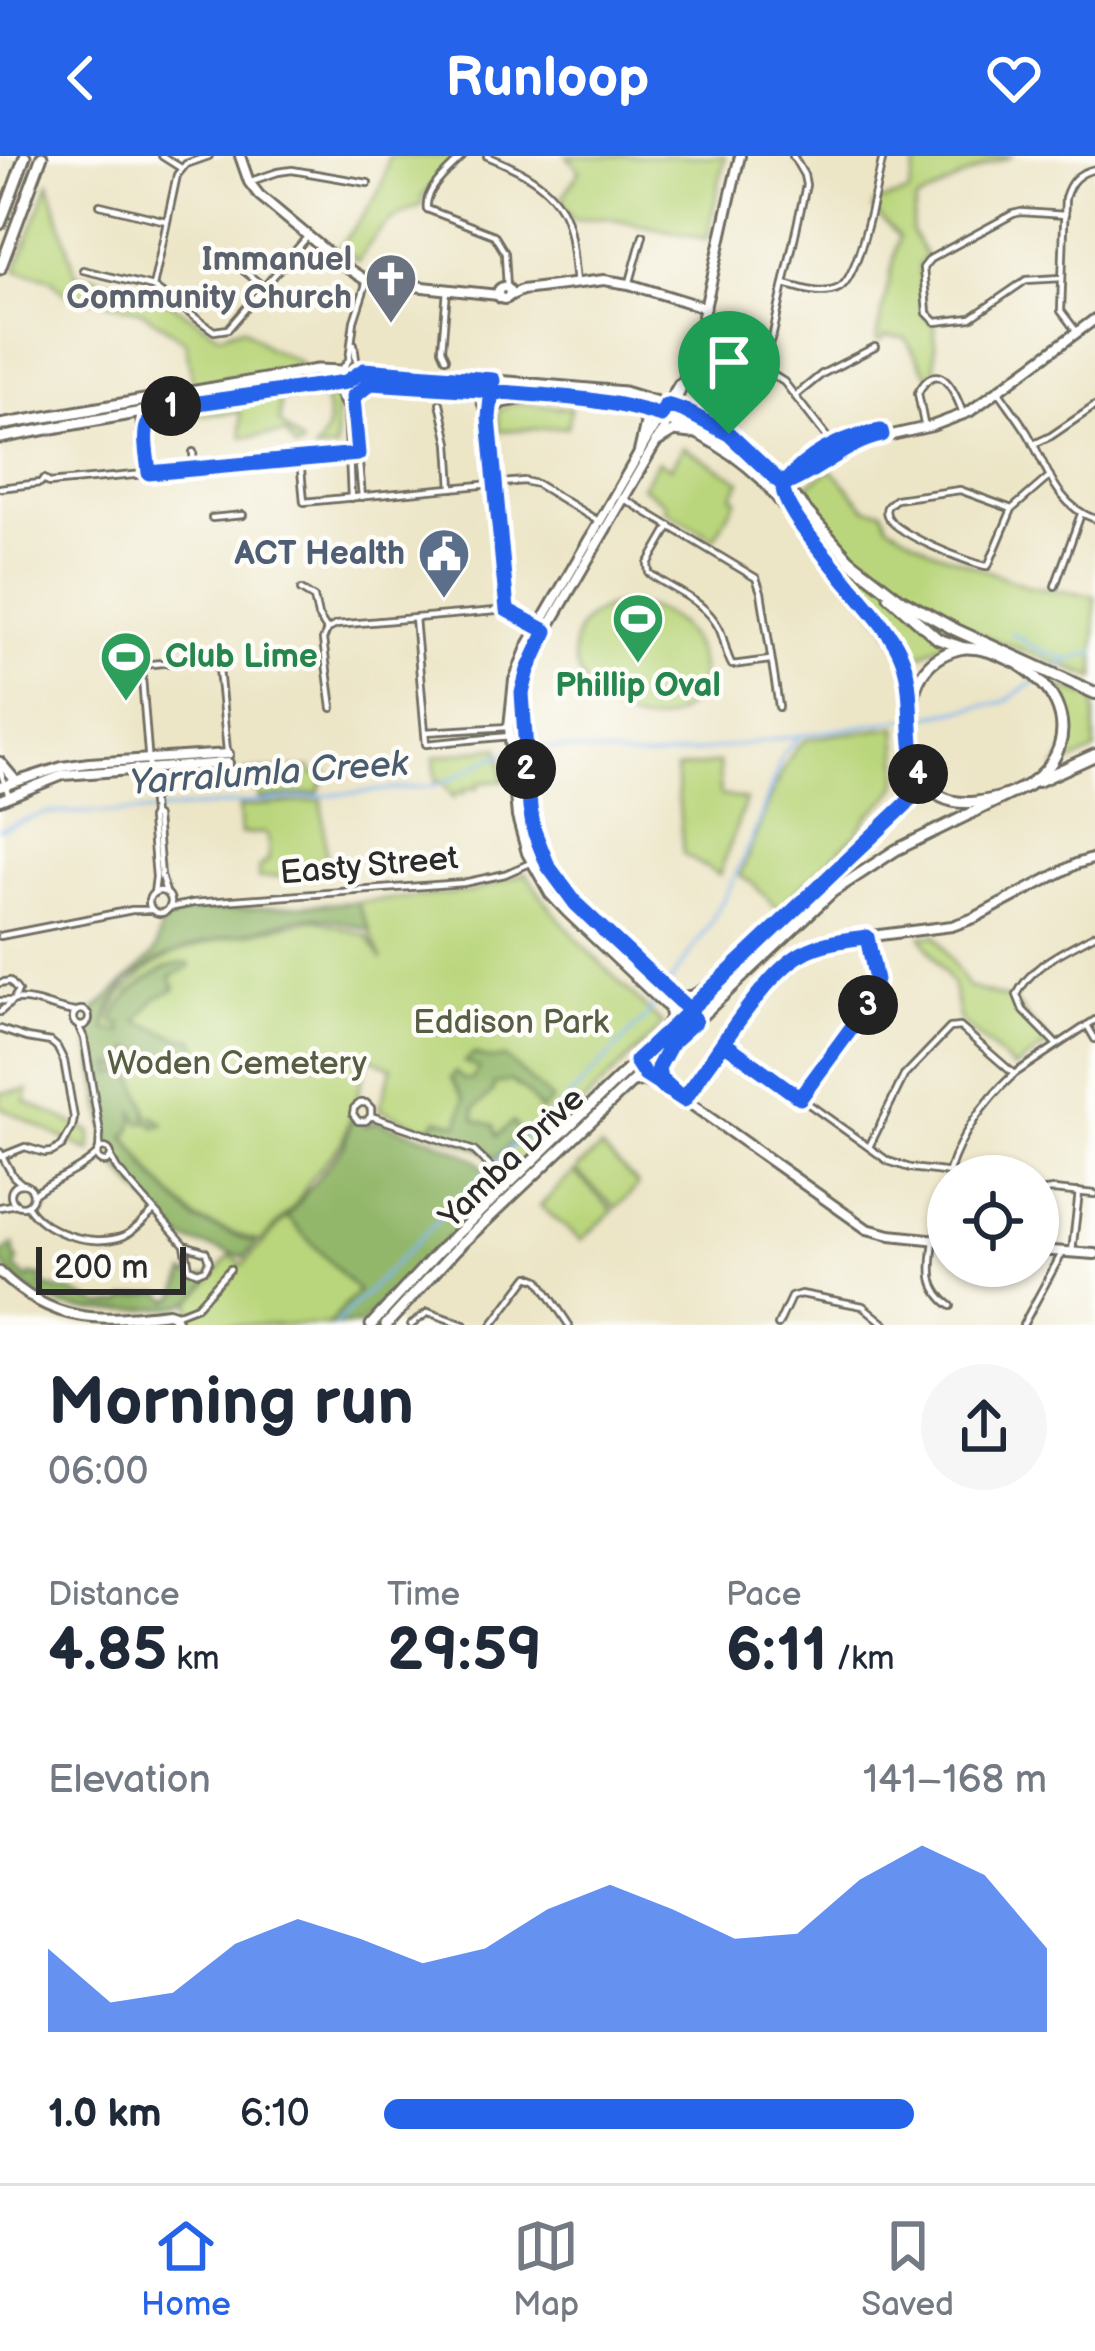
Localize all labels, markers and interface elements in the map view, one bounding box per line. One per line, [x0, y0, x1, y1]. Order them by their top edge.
icon: back [48, 45, 114, 111]
icon: heart [981, 45, 1047, 111]
text: Runloop [446, 46, 649, 111]
place label: Immanuel Community Church [66, 240, 352, 318]
church icon: Immanuel Community Church [363, 251, 419, 325]
pin [678, 311, 780, 434]
icon: arrive [696, 329, 762, 395]
pin: 1 [141, 376, 201, 436]
text: 1 [164, 386, 178, 426]
public building icon: ACT Health [416, 526, 472, 600]
place label: ACT Health [233, 534, 405, 574]
sports icon: Phillip Oval [610, 591, 666, 665]
sports icon: Club Lime [98, 629, 154, 703]
place label: Club Lime [165, 637, 318, 677]
place label: Phillip Oval [555, 666, 721, 706]
pin: 2 [496, 739, 556, 799]
water label: Yarralumla Creek [128, 743, 411, 805]
pin: 4 [888, 744, 948, 804]
text: 2 [516, 749, 536, 789]
text: 4 [908, 754, 928, 794]
street label: Easty Street [278, 838, 460, 894]
pin: 3 [838, 975, 898, 1035]
text: 3 [858, 985, 878, 1025]
park label: Eddison Park [413, 1003, 610, 1043]
park label: Woden Cemetery [107, 1044, 367, 1084]
street label: Yamba Drive [430, 1079, 593, 1238]
map controls [927, 1155, 1059, 1287]
button: locate [927, 1155, 1059, 1287]
scale bar [36, 1241, 186, 1294]
text: 200 m [54, 1248, 148, 1288]
text: Morning run [48, 1364, 414, 1443]
button: share [921, 1364, 1047, 1490]
text: 06:00 [48, 1449, 149, 1496]
text: Distance [48, 1575, 180, 1615]
text: Time [387, 1575, 460, 1615]
text: Pace [726, 1575, 801, 1615]
text: 4.85 [48, 1615, 167, 1687]
text: 29:59 [387, 1615, 542, 1687]
text: 6:11 [726, 1615, 827, 1687]
text: km [167, 1639, 220, 1679]
text: /km [827, 1639, 895, 1679]
text: Elevation [48, 1757, 211, 1804]
text: 141–168 m [863, 1757, 1047, 1804]
text: 1.0 km [48, 2091, 162, 2138]
text: 6:10 [240, 2091, 310, 2138]
tab: Home [141, 2213, 231, 2325]
tab: Map [513, 2213, 579, 2325]
tab: Saved [861, 2213, 954, 2325]

